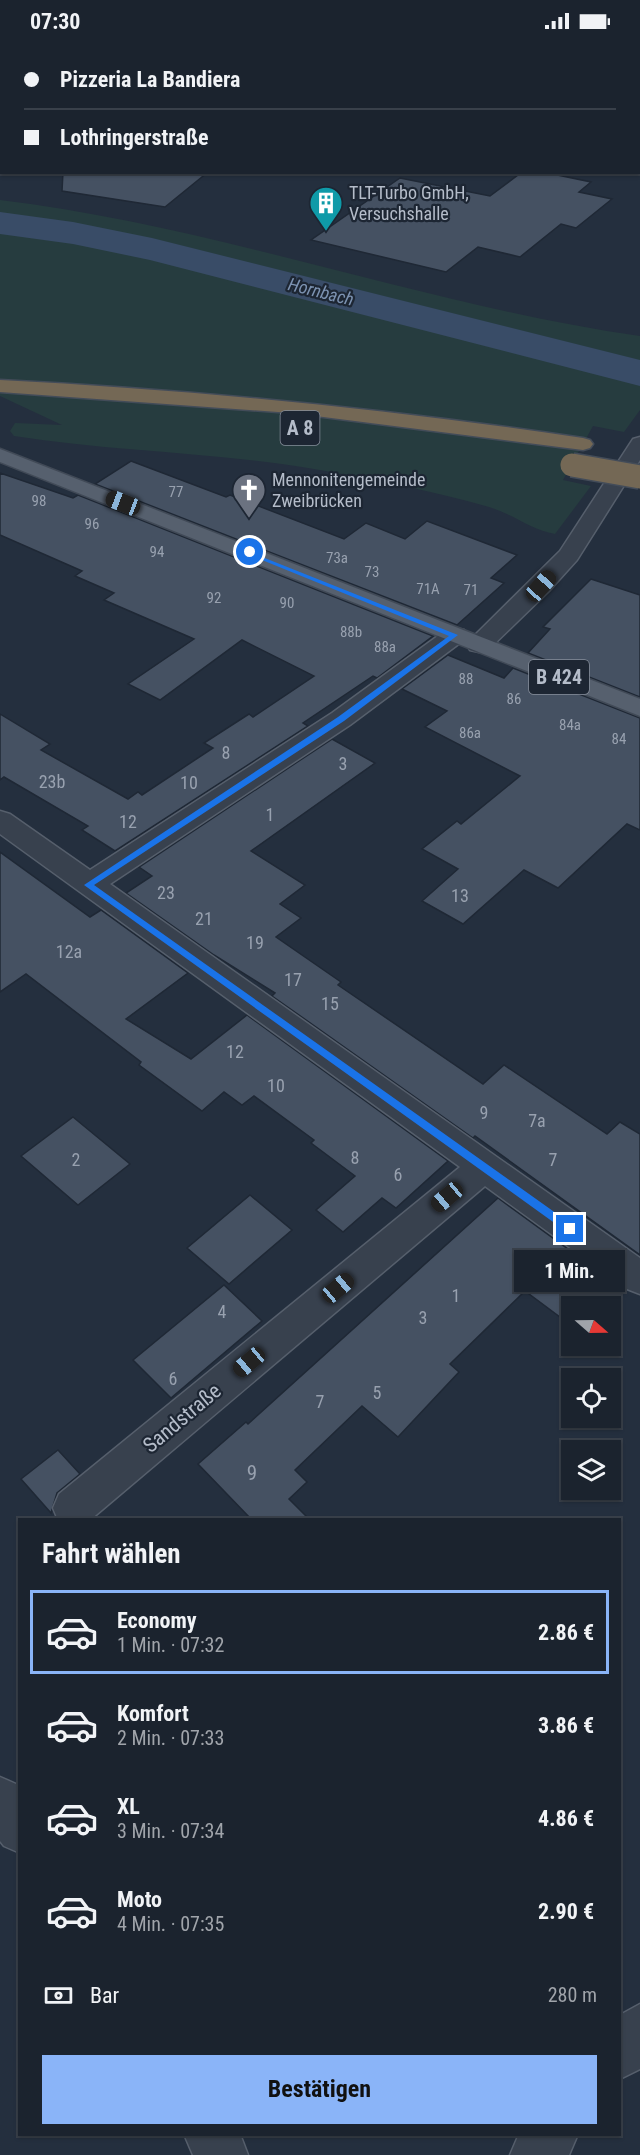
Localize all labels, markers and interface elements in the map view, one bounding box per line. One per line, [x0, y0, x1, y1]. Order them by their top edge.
text: 07:30 [30, 9, 81, 34]
text: Pizzeria La Bandiera [60, 67, 240, 92]
text: Lothringerstraße [60, 125, 208, 150]
place label: TLT-Turbo GmbH, Versuchshalle [349, 182, 469, 224]
building icon: TLT-Turbo GmbH, Versuchshalle [308, 185, 344, 232]
water label: Hornbach [286, 273, 356, 310]
road number: A 8 [280, 411, 320, 445]
place label: Mennonitengemeinde Zweibrücken [272, 469, 425, 511]
church icon: Mennonitengemeinde Zweibrücken [231, 472, 267, 519]
house number: 77 [169, 483, 183, 501]
car [103, 488, 143, 518]
house number: 98 [32, 492, 46, 510]
house number: 96 [85, 515, 99, 533]
route start [236, 538, 263, 565]
house number: 94 [150, 543, 164, 561]
house number: 73a [326, 549, 348, 567]
house number: 73 [365, 563, 379, 581]
car [522, 567, 560, 605]
house number: 71A [416, 580, 440, 598]
house number: 71 [464, 581, 478, 599]
house number: 92 [207, 589, 221, 607]
house number: 90 [280, 594, 294, 612]
house number: 88b [340, 623, 362, 641]
house number: 88a [374, 638, 396, 656]
road number: B 424 [529, 660, 589, 694]
house number: 88 [459, 670, 473, 688]
house number: 86 [507, 690, 521, 708]
house number: 84a [559, 716, 581, 734]
house number: 86a [459, 724, 481, 742]
house number: 84 [612, 730, 626, 748]
house number: 8 [222, 742, 230, 763]
house number: 3 [339, 753, 347, 774]
house number: 23b [39, 771, 65, 792]
house number: 10 [180, 772, 198, 793]
house number: 1 [266, 804, 274, 825]
house number: 12 [119, 811, 137, 832]
house number: 23 [157, 882, 175, 903]
house number: 13 [451, 885, 469, 906]
house number: 21 [195, 908, 213, 929]
house number: 19 [246, 932, 264, 953]
house number: 12a [56, 941, 82, 962]
house number: 17 [284, 969, 302, 990]
house number: 15 [321, 993, 339, 1014]
house number: 12 [226, 1041, 244, 1062]
house number: 10 [267, 1075, 285, 1096]
house number: 9 [480, 1102, 488, 1123]
house number: 7a [528, 1110, 546, 1131]
house number: 8 [351, 1147, 359, 1168]
house number: 2 [72, 1149, 81, 1170]
house number: 7 [549, 1149, 558, 1170]
house number: 6 [394, 1164, 402, 1185]
car [427, 1179, 467, 1215]
route end [556, 1215, 583, 1242]
callout: 1 Min. [514, 1250, 626, 1292]
text: 1 Min. [544, 1259, 595, 1283]
car [318, 1270, 358, 1306]
house number: 1 [452, 1285, 460, 1306]
north arrow [561, 1296, 621, 1356]
map controls [561, 1296, 621, 1500]
house number: 4 [218, 1301, 227, 1322]
house number: 3 [419, 1307, 427, 1328]
car [229, 1344, 269, 1380]
house number: 6 [169, 1368, 177, 1389]
button: locate [561, 1368, 621, 1428]
street label: Sandstraße [138, 1378, 226, 1457]
house number: 5 [373, 1382, 382, 1403]
house number: 7 [316, 1391, 325, 1412]
button: layers [561, 1440, 621, 1500]
house number: 9 [247, 1461, 257, 1485]
text: Fahrt wählen [42, 1538, 181, 1570]
icon: car [45, 1605, 99, 1659]
text: Economy [117, 1608, 197, 1633]
text: 2.86 € [538, 1620, 594, 1645]
text: 1 Min. · 07:32 [117, 1633, 224, 1657]
icon: car [45, 1698, 99, 1752]
text: Komfort [117, 1701, 189, 1726]
text: 3.86 € [538, 1713, 594, 1738]
text: 2 Min. · 07:33 [117, 1726, 224, 1750]
icon: car [45, 1791, 99, 1845]
text: XL [117, 1794, 140, 1819]
text: 4.86 € [538, 1806, 594, 1831]
text: 3 Min. · 07:34 [117, 1819, 224, 1843]
icon: car [45, 1884, 99, 1938]
text: Moto [117, 1887, 162, 1912]
text: 2.90 € [538, 1899, 594, 1924]
text: 4 Min. · 07:35 [117, 1912, 224, 1936]
icon: cash [42, 1979, 75, 2012]
text: Bar [90, 1983, 119, 2008]
text: 280 m [548, 1983, 597, 2007]
button: Bestätigen [42, 2055, 597, 2124]

